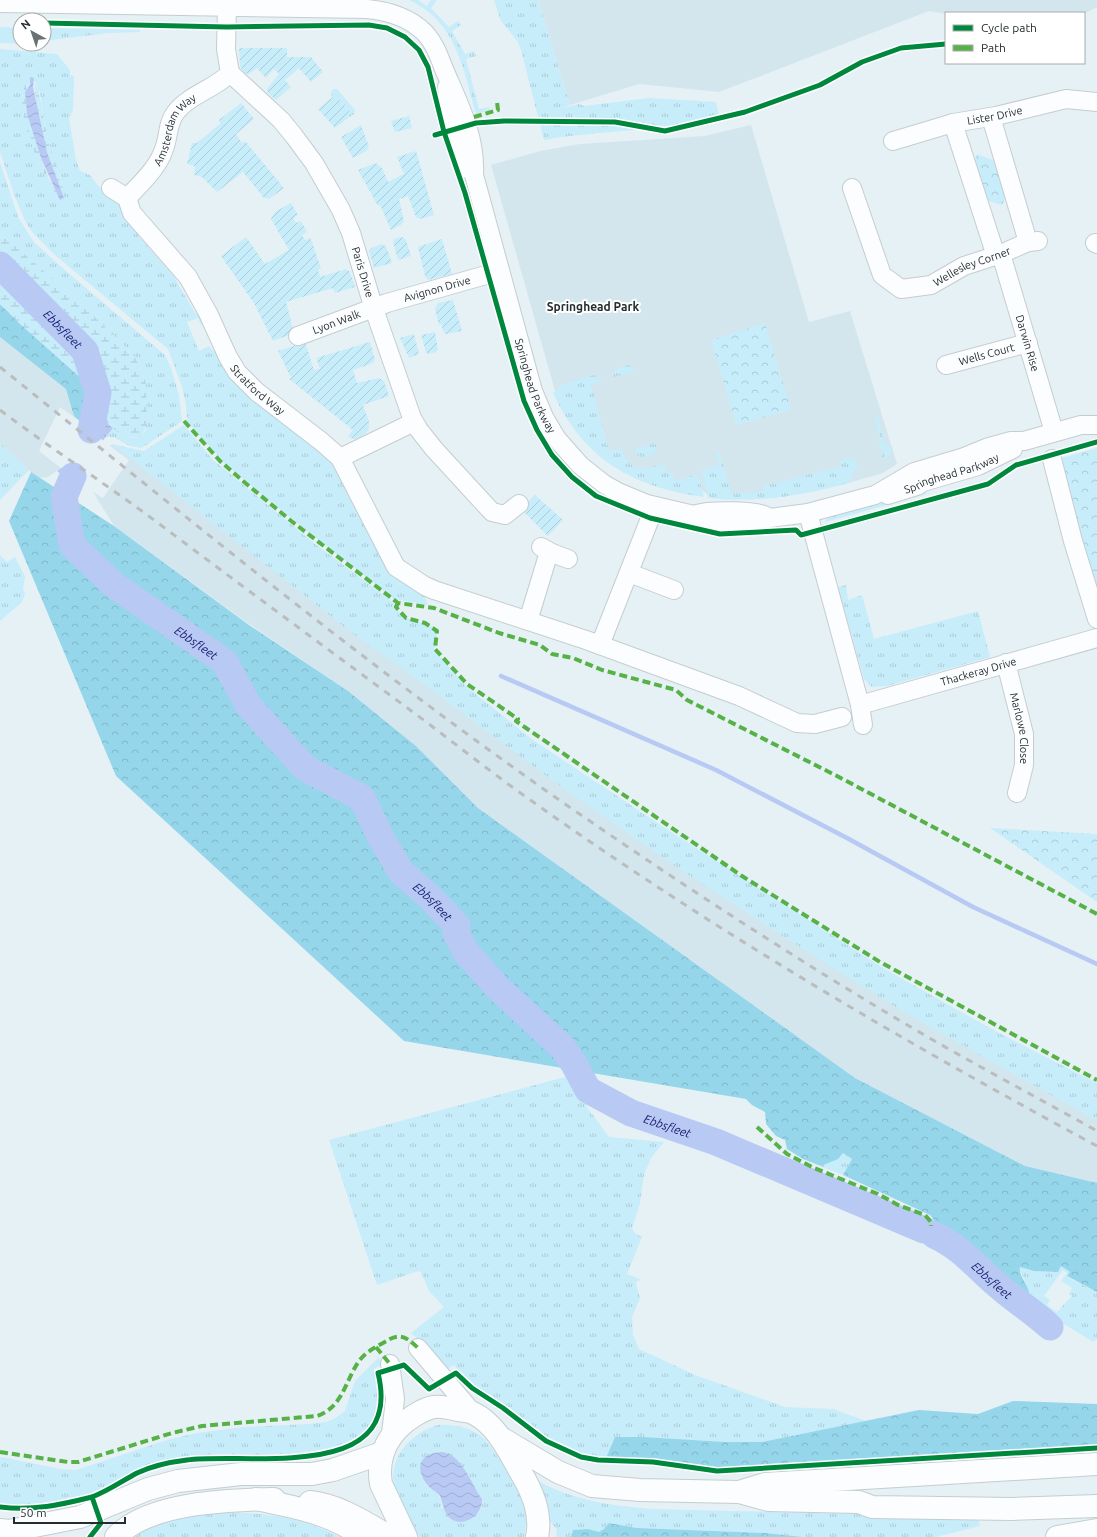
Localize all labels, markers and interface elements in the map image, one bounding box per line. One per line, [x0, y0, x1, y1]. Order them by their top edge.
north arrow [12, 12, 52, 52]
legend [945, 12, 1085, 64]
text: N [19, 17, 33, 32]
text: Cycle path [981, 21, 1037, 34]
text: Path [981, 41, 1006, 54]
street label: Amsterdam Way [151, 91, 198, 168]
street label: Lister Drive [966, 104, 1024, 127]
street label: Wellesley Corner [931, 244, 1013, 289]
street label: Paris Drive [349, 245, 376, 299]
street label: Avignon Drive [402, 274, 472, 304]
district label: Springhead Park [547, 300, 639, 313]
water label: Ebbsfleet [41, 307, 85, 351]
street label: Lyon Walk [311, 307, 362, 336]
street label: Darwin Rise [1013, 313, 1042, 373]
street label: Springhead Parkway [513, 337, 558, 436]
street label: Wells Court [957, 341, 1016, 367]
street label: Stratford Way [228, 363, 288, 418]
street label: Springhead Parkway [902, 451, 1001, 496]
water label: Ebbsfleet [173, 623, 221, 662]
street label: Thackeray Drive [939, 655, 1018, 688]
street label: Marlowe Close [1008, 691, 1030, 764]
water label: Ebbsfleet [411, 880, 455, 923]
water label: Ebbsfleet [642, 1111, 693, 1140]
water label: Ebbsfleet [970, 1259, 1015, 1301]
scale bar [14, 1499, 125, 1525]
text: 50 m [20, 1506, 47, 1519]

